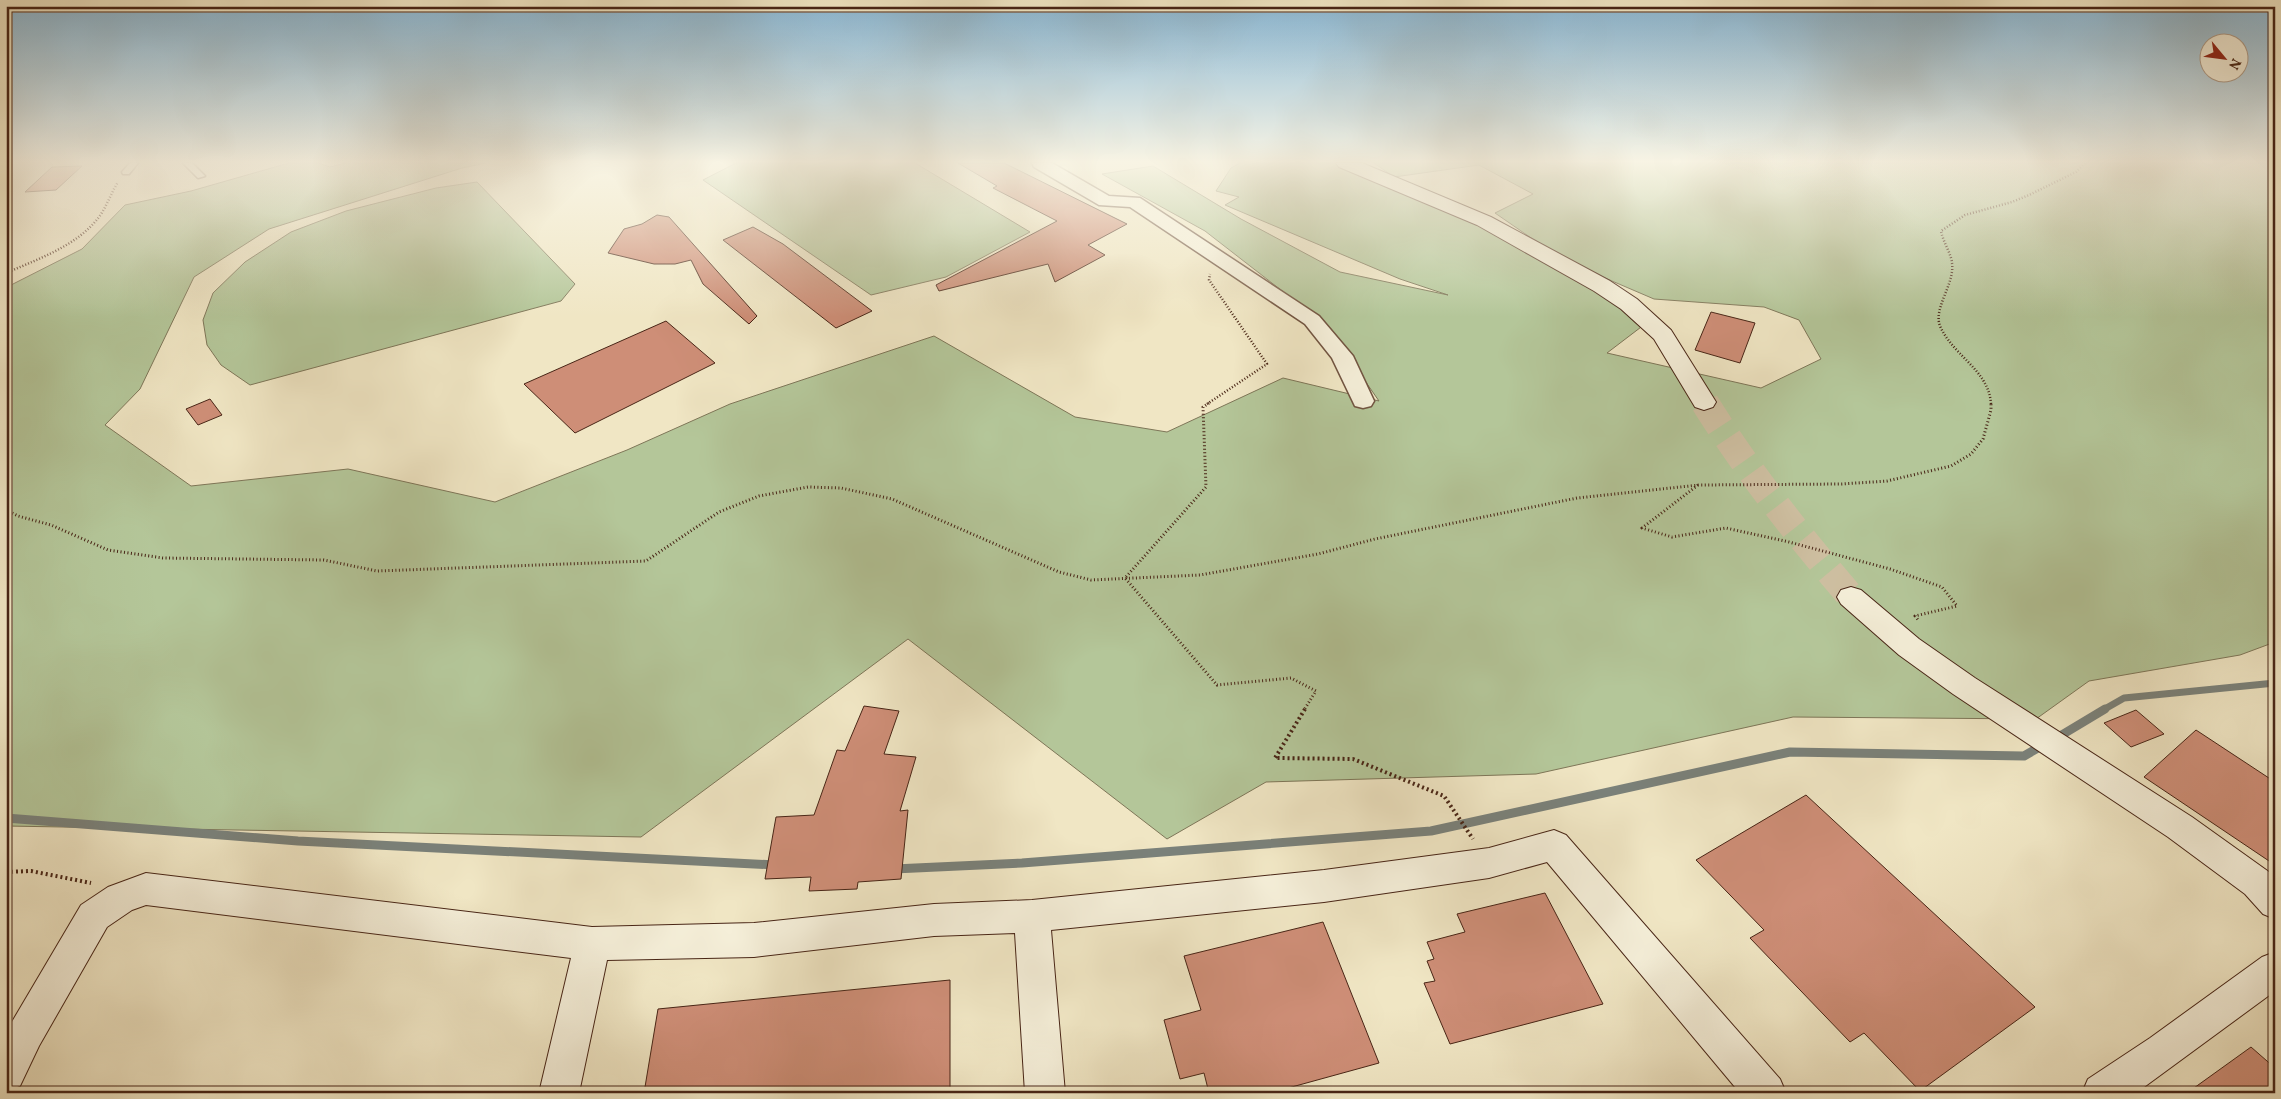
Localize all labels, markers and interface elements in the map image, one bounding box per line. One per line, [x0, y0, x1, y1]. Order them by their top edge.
north arrow [2198, 32, 2248, 82]
text: N [2223, 55, 2245, 73]

